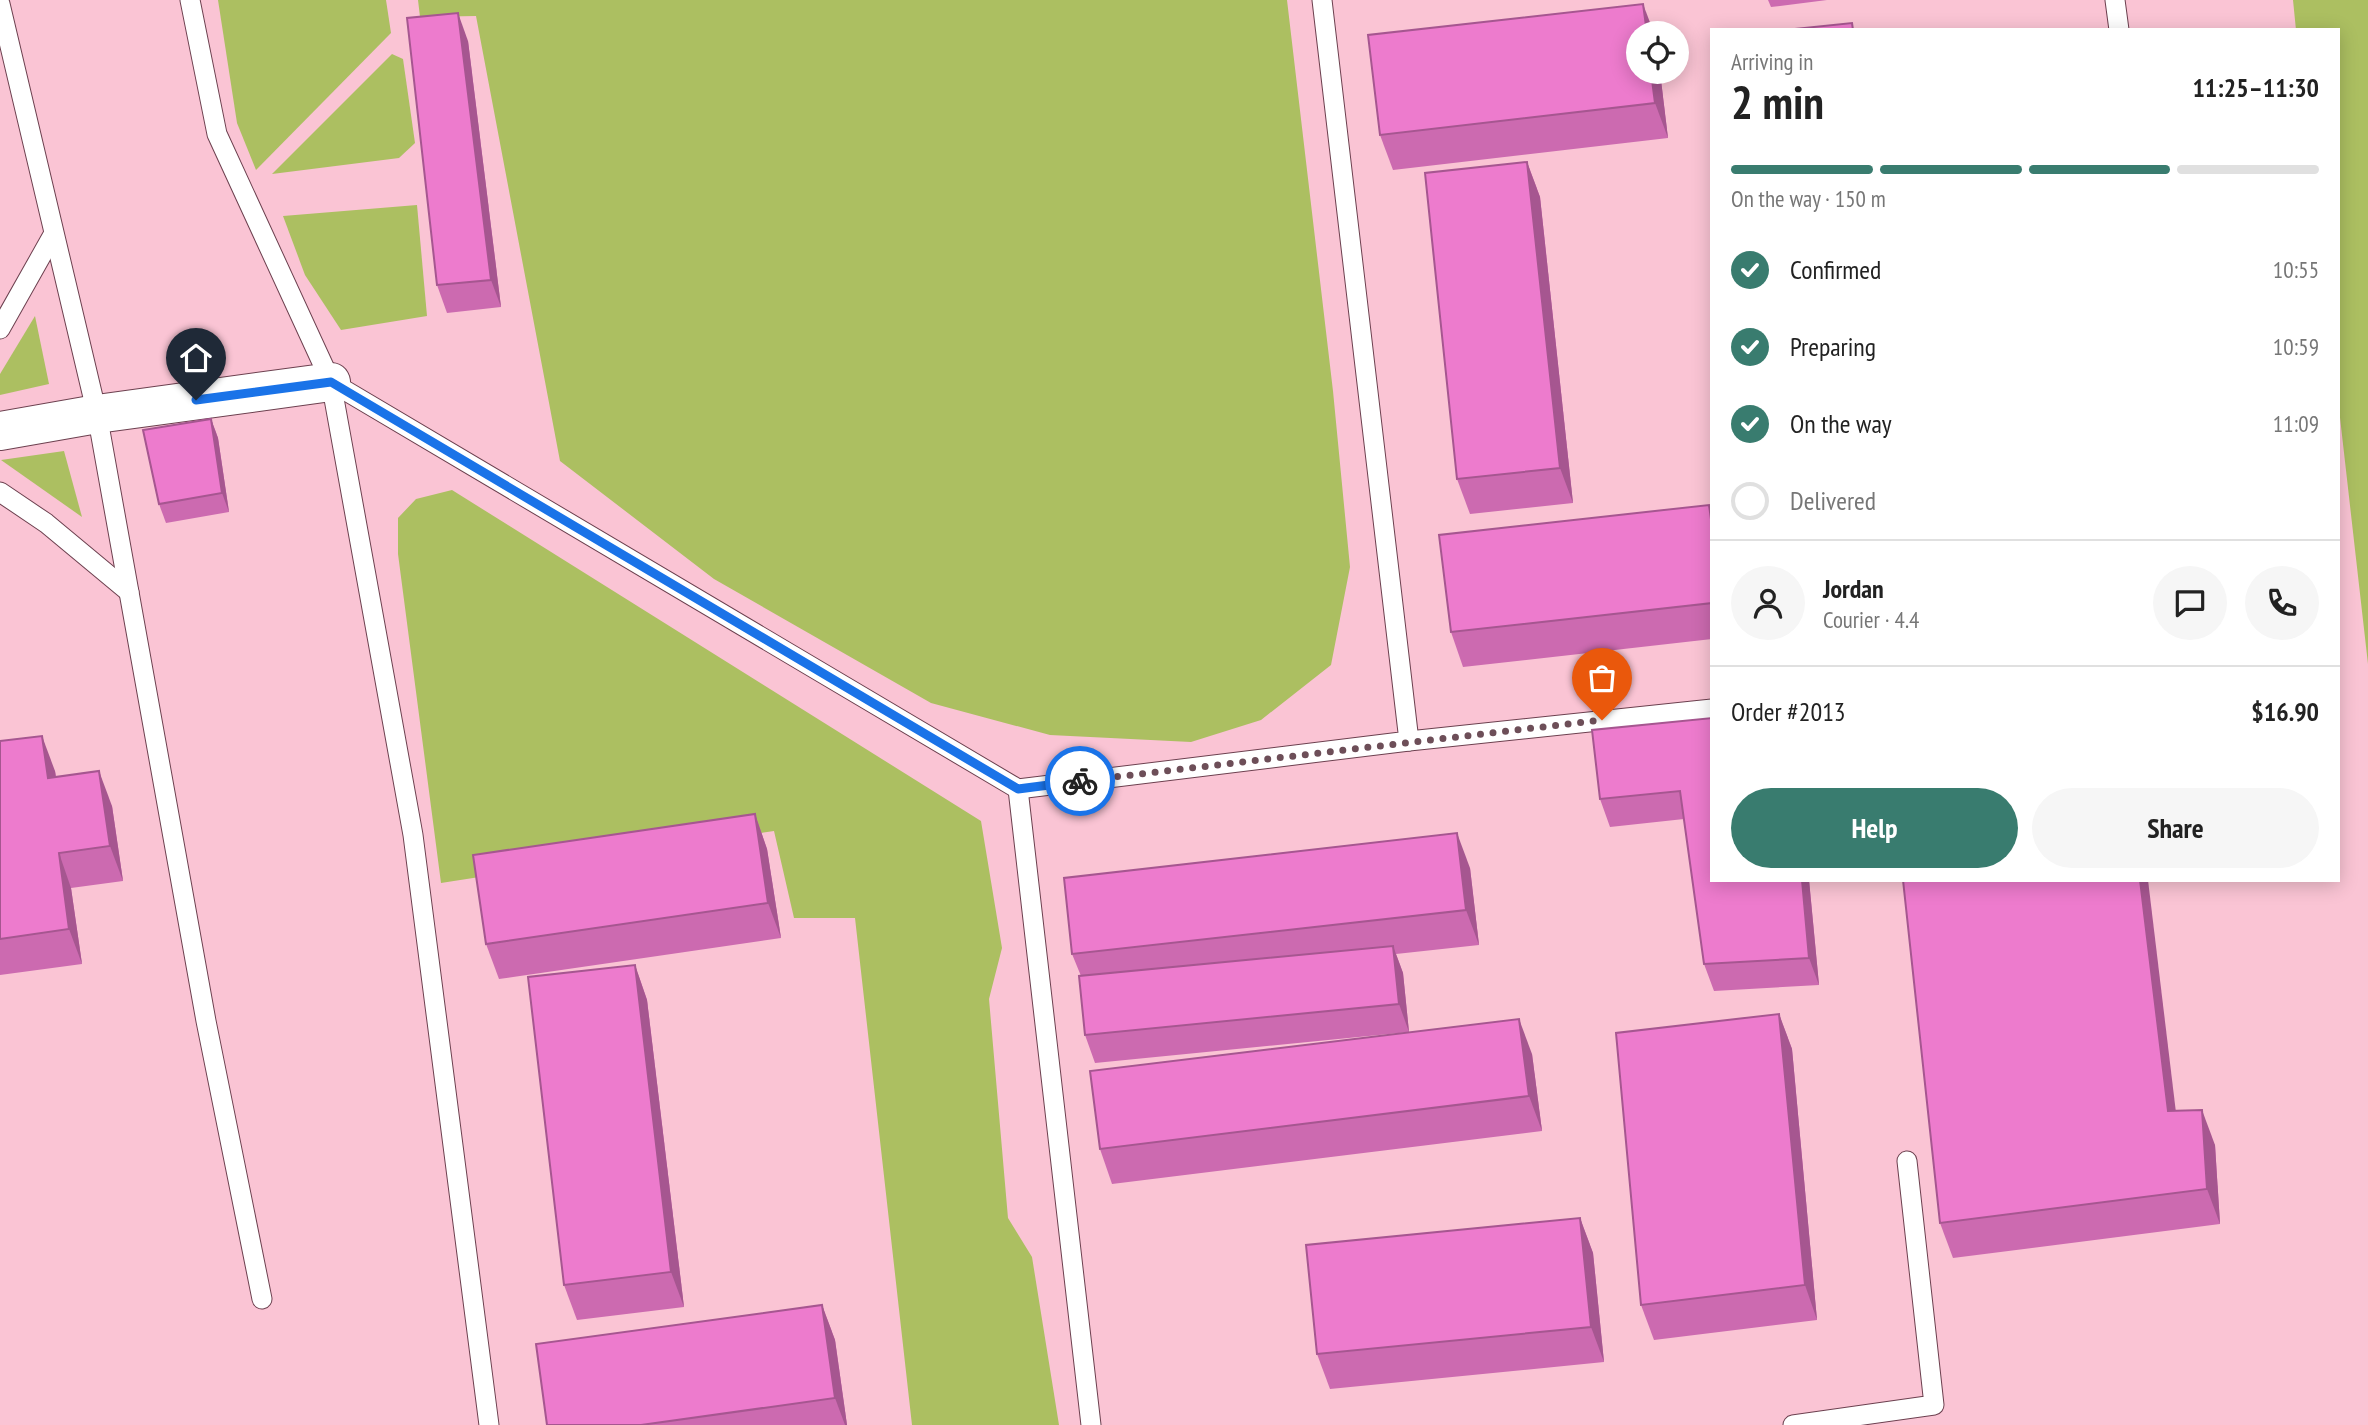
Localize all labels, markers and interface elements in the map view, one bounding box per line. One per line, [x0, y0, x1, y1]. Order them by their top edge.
map controls [1626, 21, 1689, 84]
button: locate [1626, 21, 1689, 84]
text: Arriving in [1731, 47, 1813, 76]
text: 11:25–11:30 [2192, 71, 2319, 104]
text: 2 min [1731, 72, 1824, 132]
text: On the way · 150 m [1731, 184, 1886, 213]
icon: check [1731, 251, 1769, 289]
text: Confirmed [1790, 253, 1881, 286]
text: 10:55 [2273, 255, 2319, 284]
pin [166, 328, 226, 400]
icon: check [1731, 328, 1769, 366]
text: Preparing [1790, 330, 1876, 363]
text: 10:59 [2273, 332, 2319, 361]
icon: home [177, 339, 215, 377]
icon: check [1731, 405, 1769, 443]
text: On the way [1790, 407, 1892, 440]
text: 11:09 [2273, 409, 2319, 438]
text: Delivered [1790, 484, 1876, 517]
button: person [1731, 566, 1805, 640]
button: chat [2153, 566, 2227, 640]
button: phone [2245, 566, 2319, 640]
text: Jordan [1823, 572, 1884, 605]
text: Courier · 4.4 [1823, 605, 1919, 634]
pin [1572, 648, 1632, 720]
icon: bag [1583, 659, 1621, 697]
text: Order #2013 [1731, 695, 1846, 728]
text: $16.90 [2251, 695, 2319, 728]
courier [1045, 746, 1115, 816]
icon: bike [1061, 762, 1099, 800]
button: Help [1731, 788, 2018, 868]
button: Share [2032, 788, 2319, 868]

